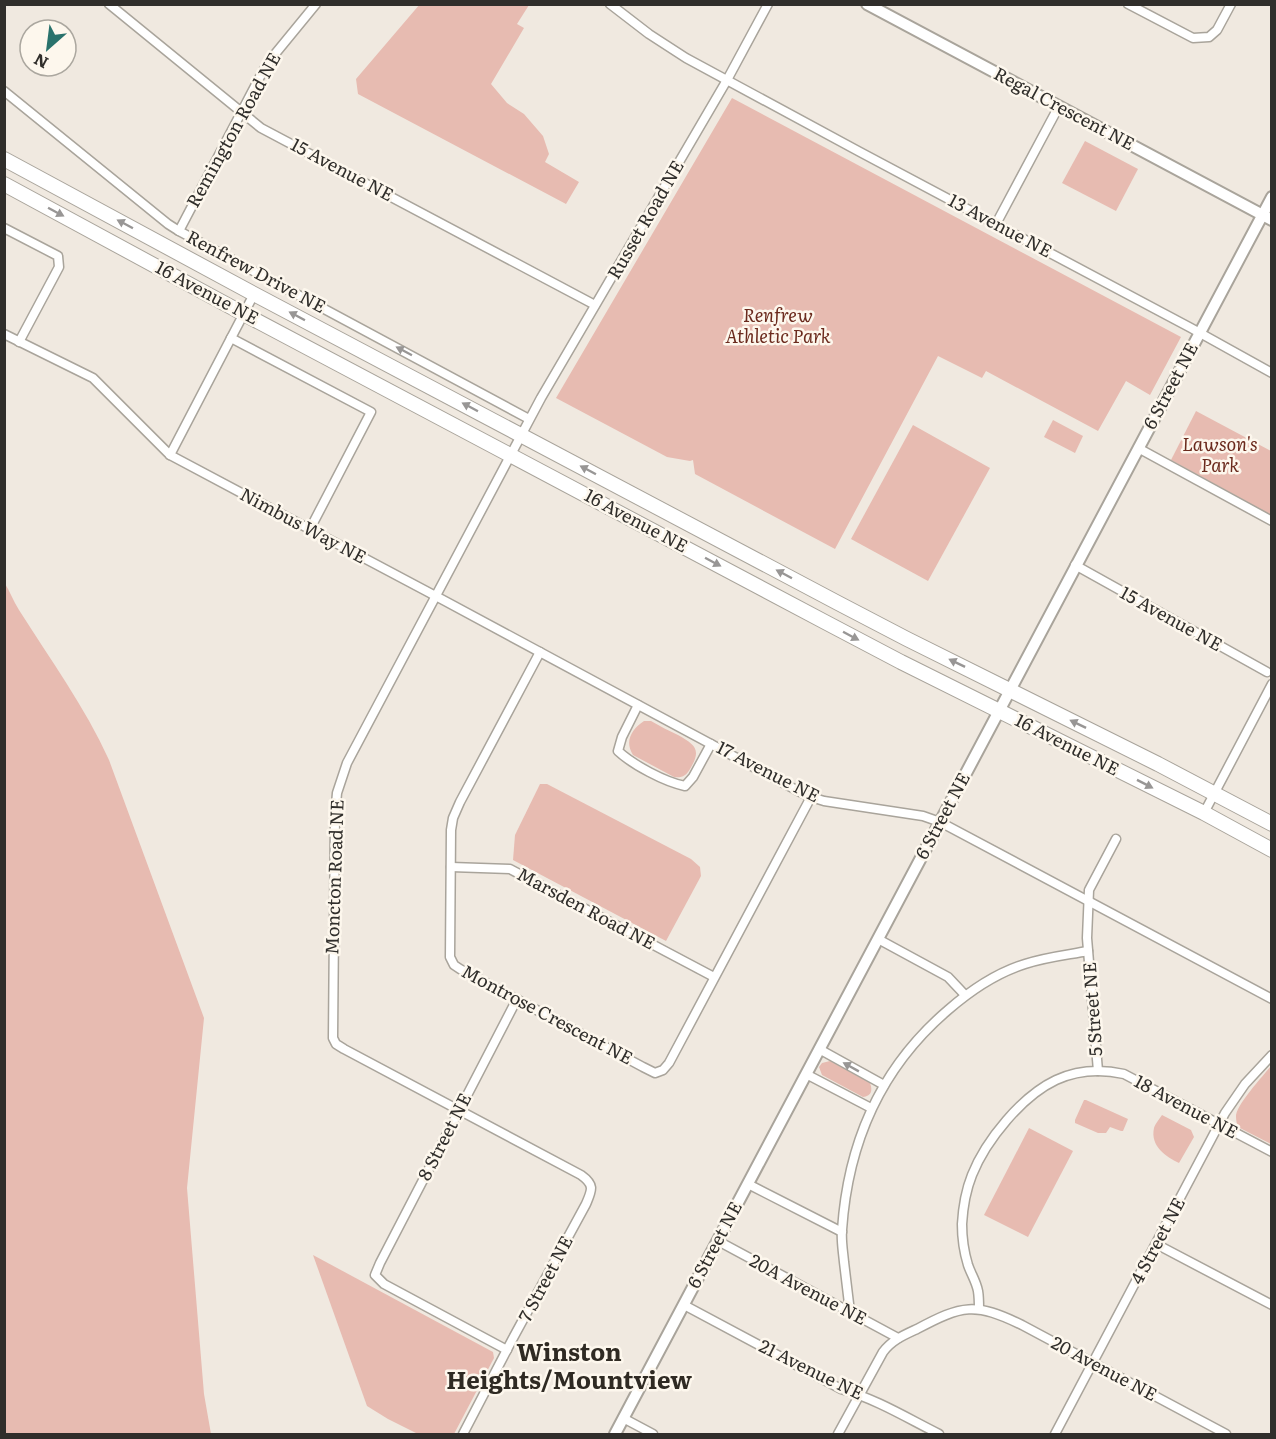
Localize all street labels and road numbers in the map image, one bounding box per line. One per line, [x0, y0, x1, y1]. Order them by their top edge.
street label: Remington Road NE [179, 47, 287, 212]
street label: Regal Crescent NE [990, 59, 1140, 156]
street label: 15 Avenue NE [286, 130, 399, 207]
street label: Russet Road NE [600, 155, 690, 284]
street label: 13 Avenue NE [944, 186, 1057, 263]
street label: Renfrew Drive NE [182, 222, 331, 319]
street label: 16 Avenue NE [151, 253, 264, 330]
street label: 6 Street NE [1135, 337, 1204, 434]
street label: Nimbus Way NE [236, 480, 372, 569]
street label: 16 Avenue NE [580, 481, 693, 558]
street label: 15 Avenue NE [1116, 578, 1228, 657]
street label: 16 Avenue NE [1011, 706, 1125, 782]
street label: 17 Avenue NE [712, 733, 825, 808]
street label: 6 Street NE [907, 767, 976, 864]
street label: Moncton Road NE [317, 799, 350, 955]
street label: Marsden Road NE [513, 860, 661, 956]
street label: Montrose Crescent NE [457, 957, 638, 1070]
street label: 5 Street NE [1075, 961, 1108, 1057]
street label: 18 Avenue NE [1130, 1067, 1243, 1144]
street label: 8 Street NE [410, 1088, 477, 1185]
street label: 4 Street NE [1122, 1192, 1191, 1289]
street label: 6 Street NE [679, 1196, 748, 1293]
street label: 7 Street NE [511, 1230, 579, 1326]
street label: 20A Avenue NE [745, 1246, 872, 1331]
street label: 20 Avenue NE [1047, 1328, 1162, 1407]
street label: 21 Avenue NE [755, 1332, 869, 1406]

